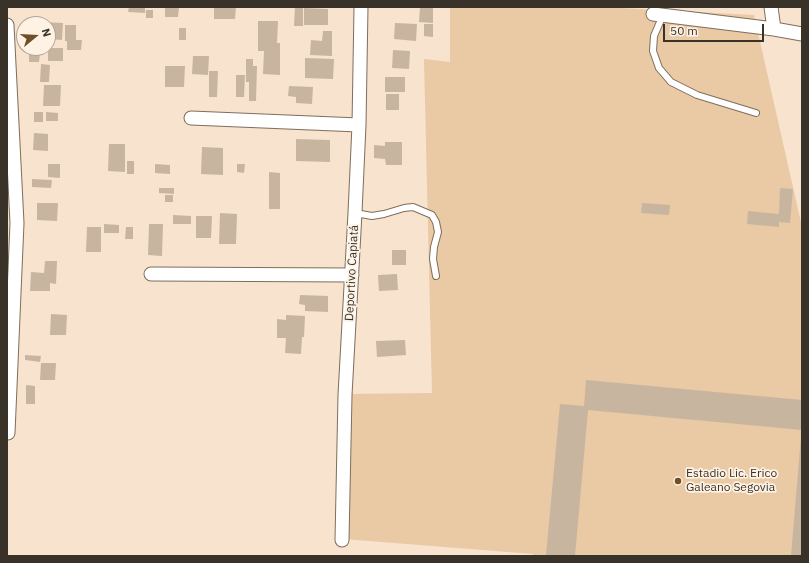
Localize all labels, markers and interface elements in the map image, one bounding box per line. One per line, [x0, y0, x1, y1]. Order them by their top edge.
north arrow [16, 16, 56, 56]
scale bar [665, 16, 766, 42]
text: 50 m [670, 23, 698, 38]
text: N [39, 27, 54, 39]
street label: Deportivo Capiatá [342, 225, 362, 321]
place label: Estadio Lic. Erico Galeano Segovia [686, 467, 777, 495]
marker: Estadio Lic. Erico Galeano Segovia [673, 476, 683, 486]

